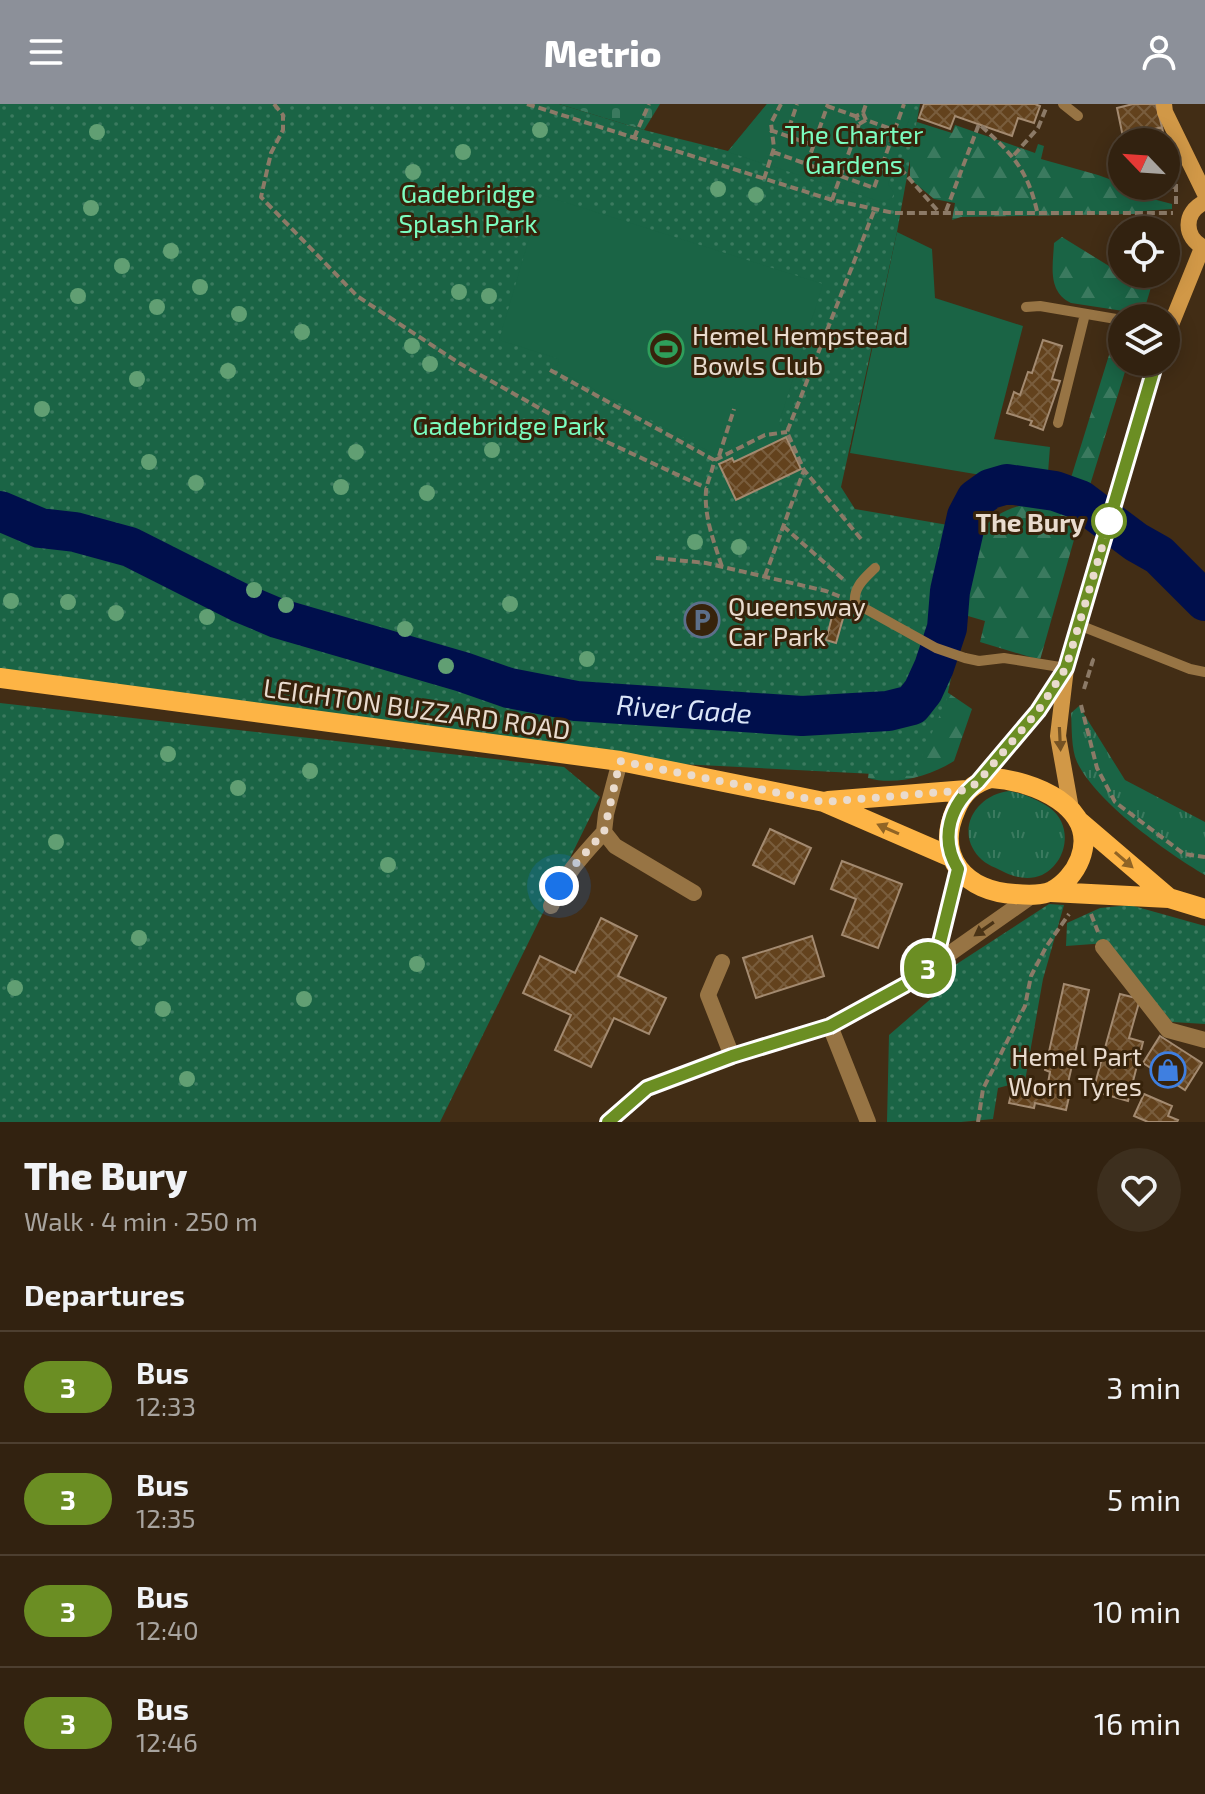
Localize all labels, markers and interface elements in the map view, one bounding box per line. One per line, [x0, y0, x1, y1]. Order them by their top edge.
icon: menu [24, 30, 68, 74]
icon: person [1137, 30, 1181, 74]
text: Metrio [544, 31, 661, 74]
park label: The Charter Gardens [785, 118, 923, 179]
north arrow [1108, 128, 1180, 200]
map controls [1108, 128, 1180, 376]
park label: Gadebridge Splash Park [399, 177, 537, 238]
button: locate [1108, 216, 1180, 288]
button: layers [1108, 304, 1180, 376]
place label: Hemel Hempstead Bowls Club [692, 319, 908, 380]
sports icon: Hemel Hempstead Bowls Club [647, 330, 685, 368]
park label: Gadebridge Park [412, 409, 606, 440]
marker: The Bury [1092, 504, 1126, 538]
place label: The Bury [976, 506, 1085, 538]
place label: Queensway Car Park [728, 590, 866, 651]
parking icon: Queensway Car Park [683, 601, 721, 639]
street label: LEIGHTON BUZZARD ROAD [262, 671, 572, 745]
water label: River Gade [615, 687, 753, 730]
one-way arrow [1054, 727, 1067, 752]
one-way arrow [876, 823, 899, 836]
one-way arrow [1115, 850, 1134, 868]
your location [539, 866, 579, 906]
one-way arrow [973, 921, 994, 936]
line badge: 3 [902, 942, 954, 994]
text: 3 [920, 951, 936, 985]
place label: Hemel Part Worn Tyres [1008, 1040, 1142, 1101]
shop icon: Hemel Part Worn Tyres [1149, 1051, 1187, 1089]
button: heart [1097, 1148, 1181, 1232]
text: The Bury [24, 1152, 187, 1198]
text: Walk · 4 min · 250 m [24, 1205, 258, 1236]
text: Departures [24, 1276, 185, 1312]
text: Bus [136, 1354, 189, 1390]
text: 3 min [1106, 1369, 1181, 1405]
text: 3 [60, 1370, 76, 1404]
text: 12:33 [136, 1390, 196, 1421]
text: Bus [136, 1466, 189, 1502]
text: 5 min [1107, 1481, 1181, 1517]
text: 3 [60, 1482, 76, 1516]
text: 12:35 [136, 1502, 196, 1533]
text: Bus [136, 1578, 189, 1614]
text: 10 min [1093, 1593, 1181, 1629]
text: 3 [60, 1594, 76, 1628]
text: 12:40 [136, 1614, 199, 1645]
text: Bus [136, 1690, 189, 1726]
text: 16 min [1094, 1705, 1181, 1741]
text: 3 [60, 1706, 76, 1740]
text: 12:46 [136, 1726, 198, 1757]

